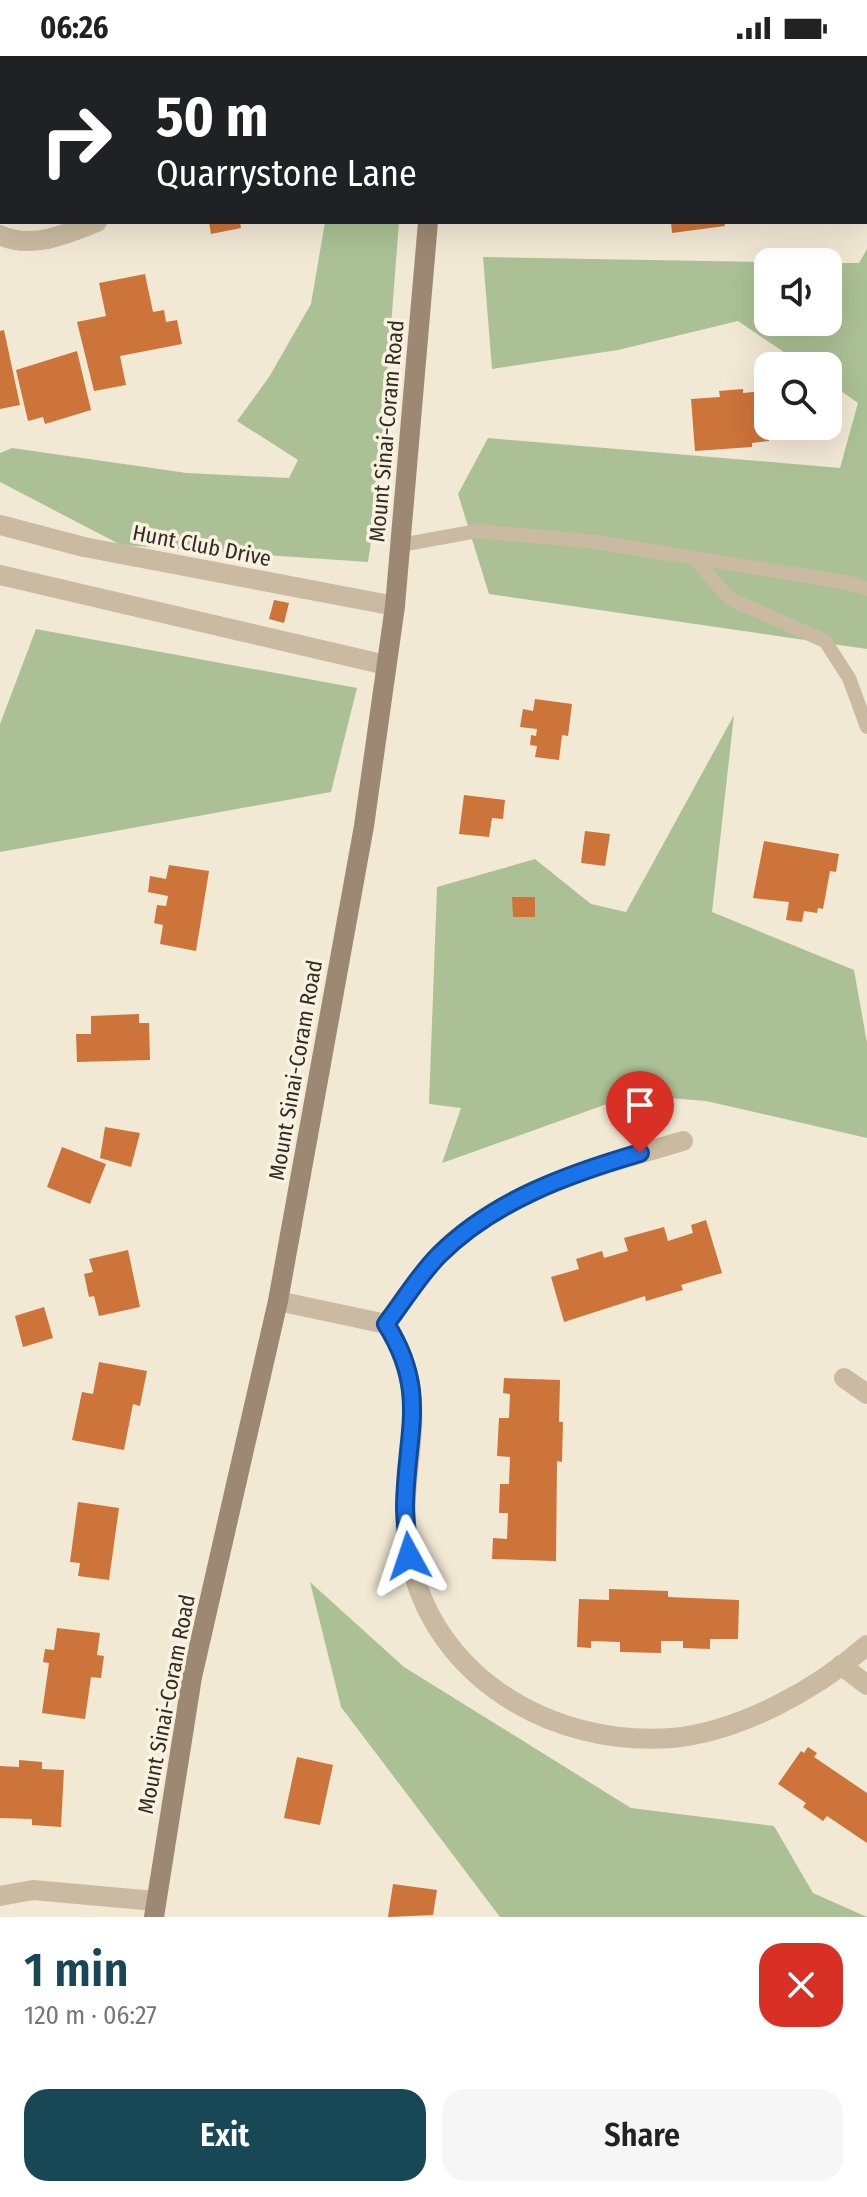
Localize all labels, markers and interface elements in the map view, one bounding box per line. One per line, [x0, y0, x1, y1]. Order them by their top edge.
text: 06:26 [40, 10, 109, 46]
text: 50 m [156, 84, 268, 151]
icon: right [24, 88, 128, 192]
text: Quarrystone Lane [156, 152, 417, 196]
map controls [754, 248, 842, 440]
button: sound [754, 248, 842, 336]
street label: Mount Sinai-Coram Road [363, 319, 410, 543]
button: search [754, 352, 842, 440]
street label: Hunt Club Drive [130, 519, 273, 572]
street label: Mount Sinai-Coram Road [263, 958, 328, 1182]
pin [606, 1071, 674, 1153]
icon: arrive [618, 1083, 662, 1127]
position arrow [367, 1514, 451, 1598]
street label: Mount Sinai-Coram Road [132, 1592, 201, 1816]
text: 1 min [24, 1941, 129, 1999]
button: close [759, 1943, 843, 2027]
text: 120 m · 06:27 [24, 2000, 157, 2031]
button: Exit [24, 2089, 426, 2181]
button: Share [442, 2089, 843, 2181]

